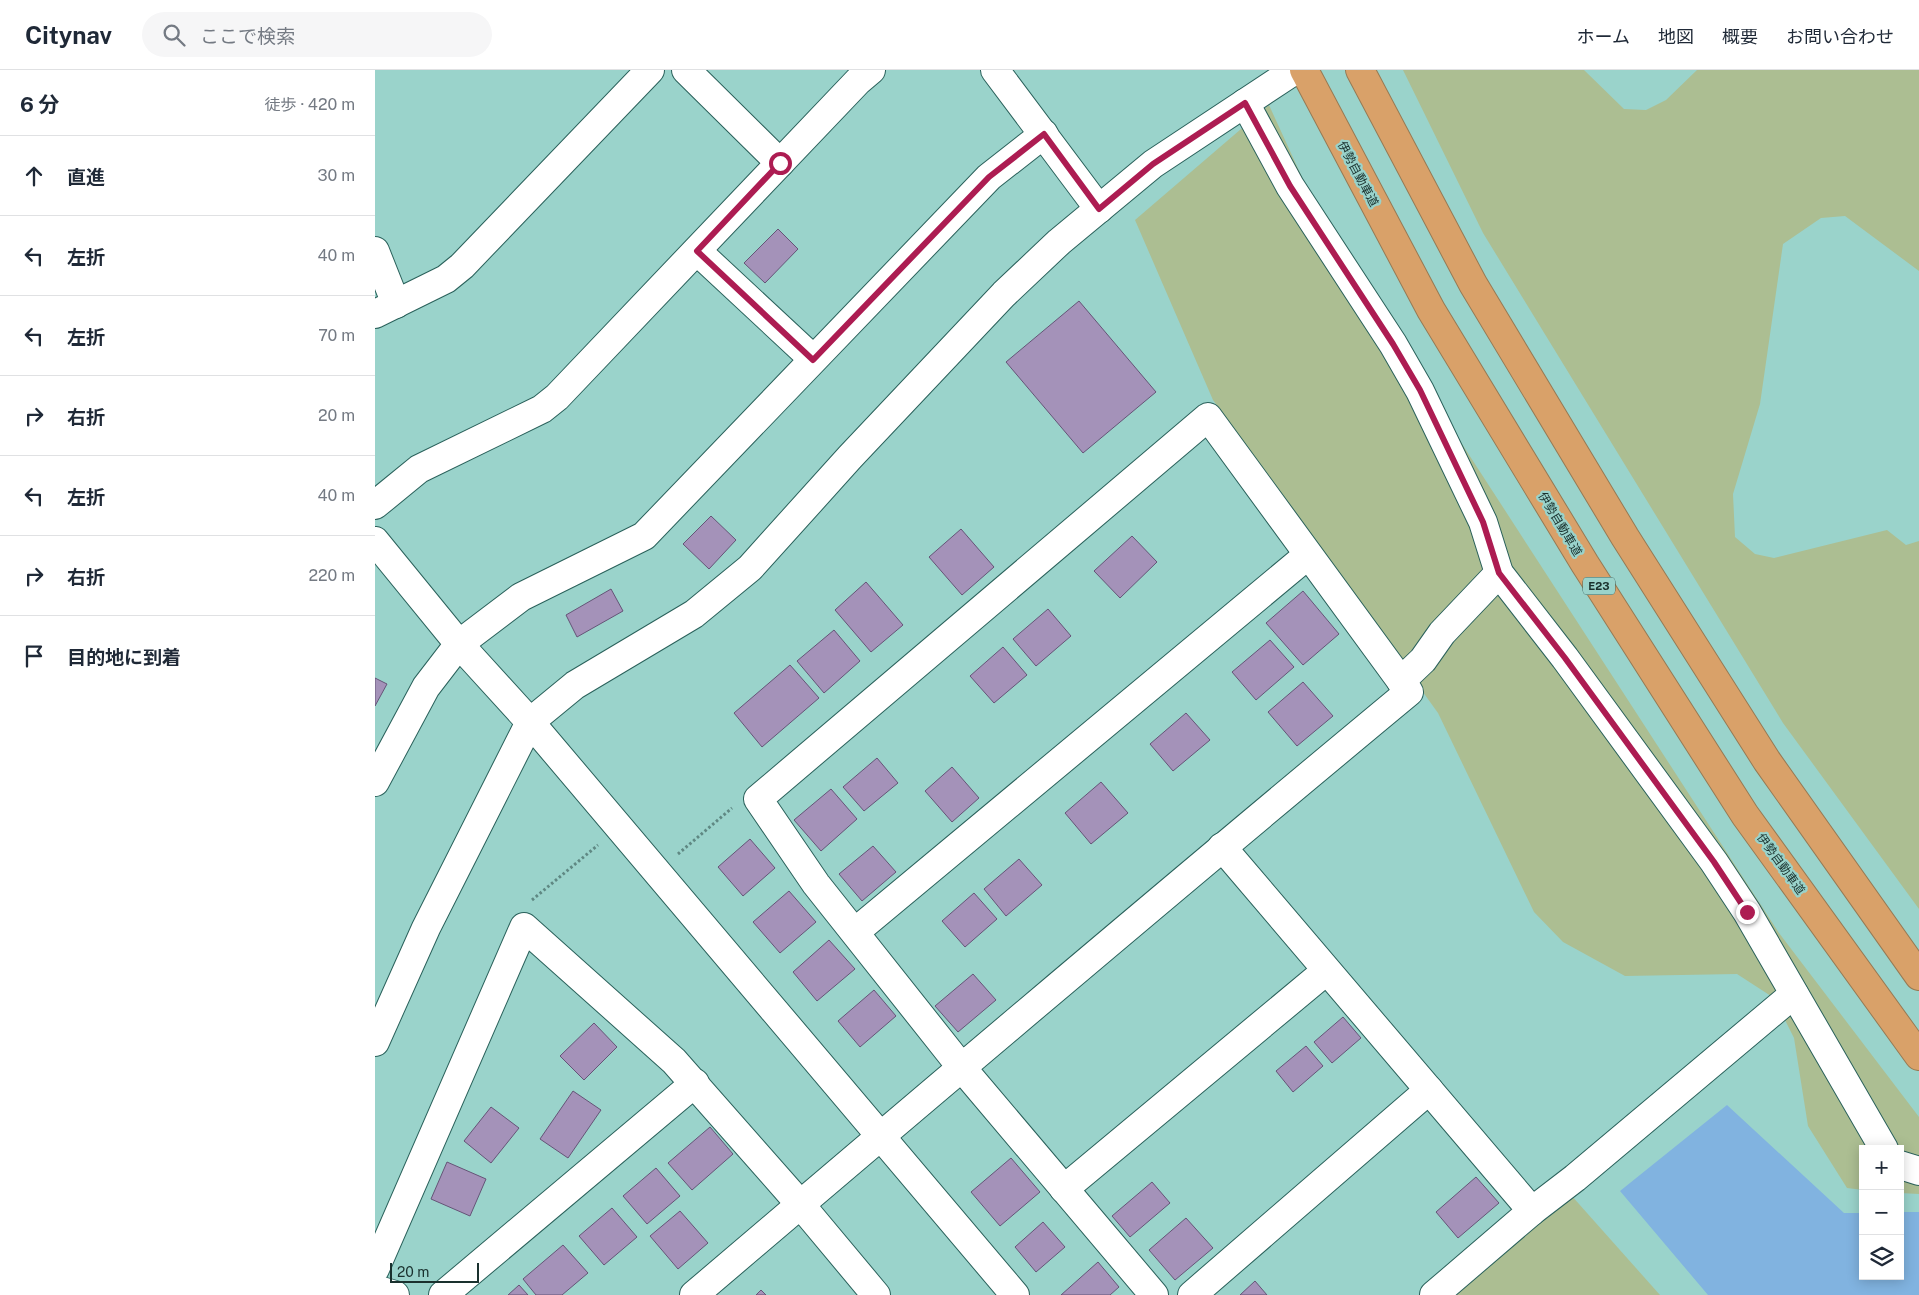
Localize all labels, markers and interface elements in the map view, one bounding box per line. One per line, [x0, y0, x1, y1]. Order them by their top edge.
search box [142, 12, 492, 57]
text: Citynav [25, 21, 112, 49]
icon: search [160, 21, 188, 49]
text: ここで検索 [200, 25, 295, 47]
text: ホーム [1577, 26, 1630, 47]
text: 地図 [1658, 26, 1694, 47]
text: 概要 [1722, 26, 1758, 47]
text: お問い合わせ [1786, 26, 1894, 47]
text: 6 分 [20, 92, 60, 117]
text: 徒歩 · 420 m [265, 95, 355, 114]
street label: 伊勢自動車道 [1335, 139, 1381, 209]
route start [769, 152, 792, 175]
icon: ahead [20, 162, 48, 190]
text: 直進 [67, 166, 105, 188]
text: 30 m [318, 166, 355, 185]
icon: left [20, 242, 48, 270]
text: 左折 [67, 246, 105, 268]
text: 40 m [317, 246, 355, 265]
icon: left [20, 322, 48, 350]
text: 左折 [67, 326, 105, 348]
text: 70 m [318, 326, 355, 345]
icon: right [20, 402, 48, 430]
text: 右折 [67, 406, 105, 428]
text: 20 m [318, 406, 355, 425]
icon: left [20, 482, 48, 510]
text: 左折 [67, 486, 105, 508]
text: 40 m [317, 486, 355, 505]
street label: 伊勢自動車道 [1535, 490, 1585, 558]
icon: right [20, 562, 48, 590]
text: 右折 [67, 566, 105, 588]
text: 220 m [308, 566, 355, 585]
road number: E23 [1583, 578, 1615, 594]
icon: arrive [20, 642, 48, 670]
text: 目的地に到着 [67, 646, 181, 668]
street label: 伊勢自動車道 [1754, 831, 1808, 897]
route end [1736, 901, 1759, 924]
map controls [1859, 1145, 1904, 1280]
button: + [1859, 1145, 1904, 1190]
button: − [1859, 1190, 1904, 1235]
button: layers [1859, 1235, 1904, 1280]
scale bar [390, 1260, 479, 1283]
text: 20 m [397, 1264, 429, 1280]

